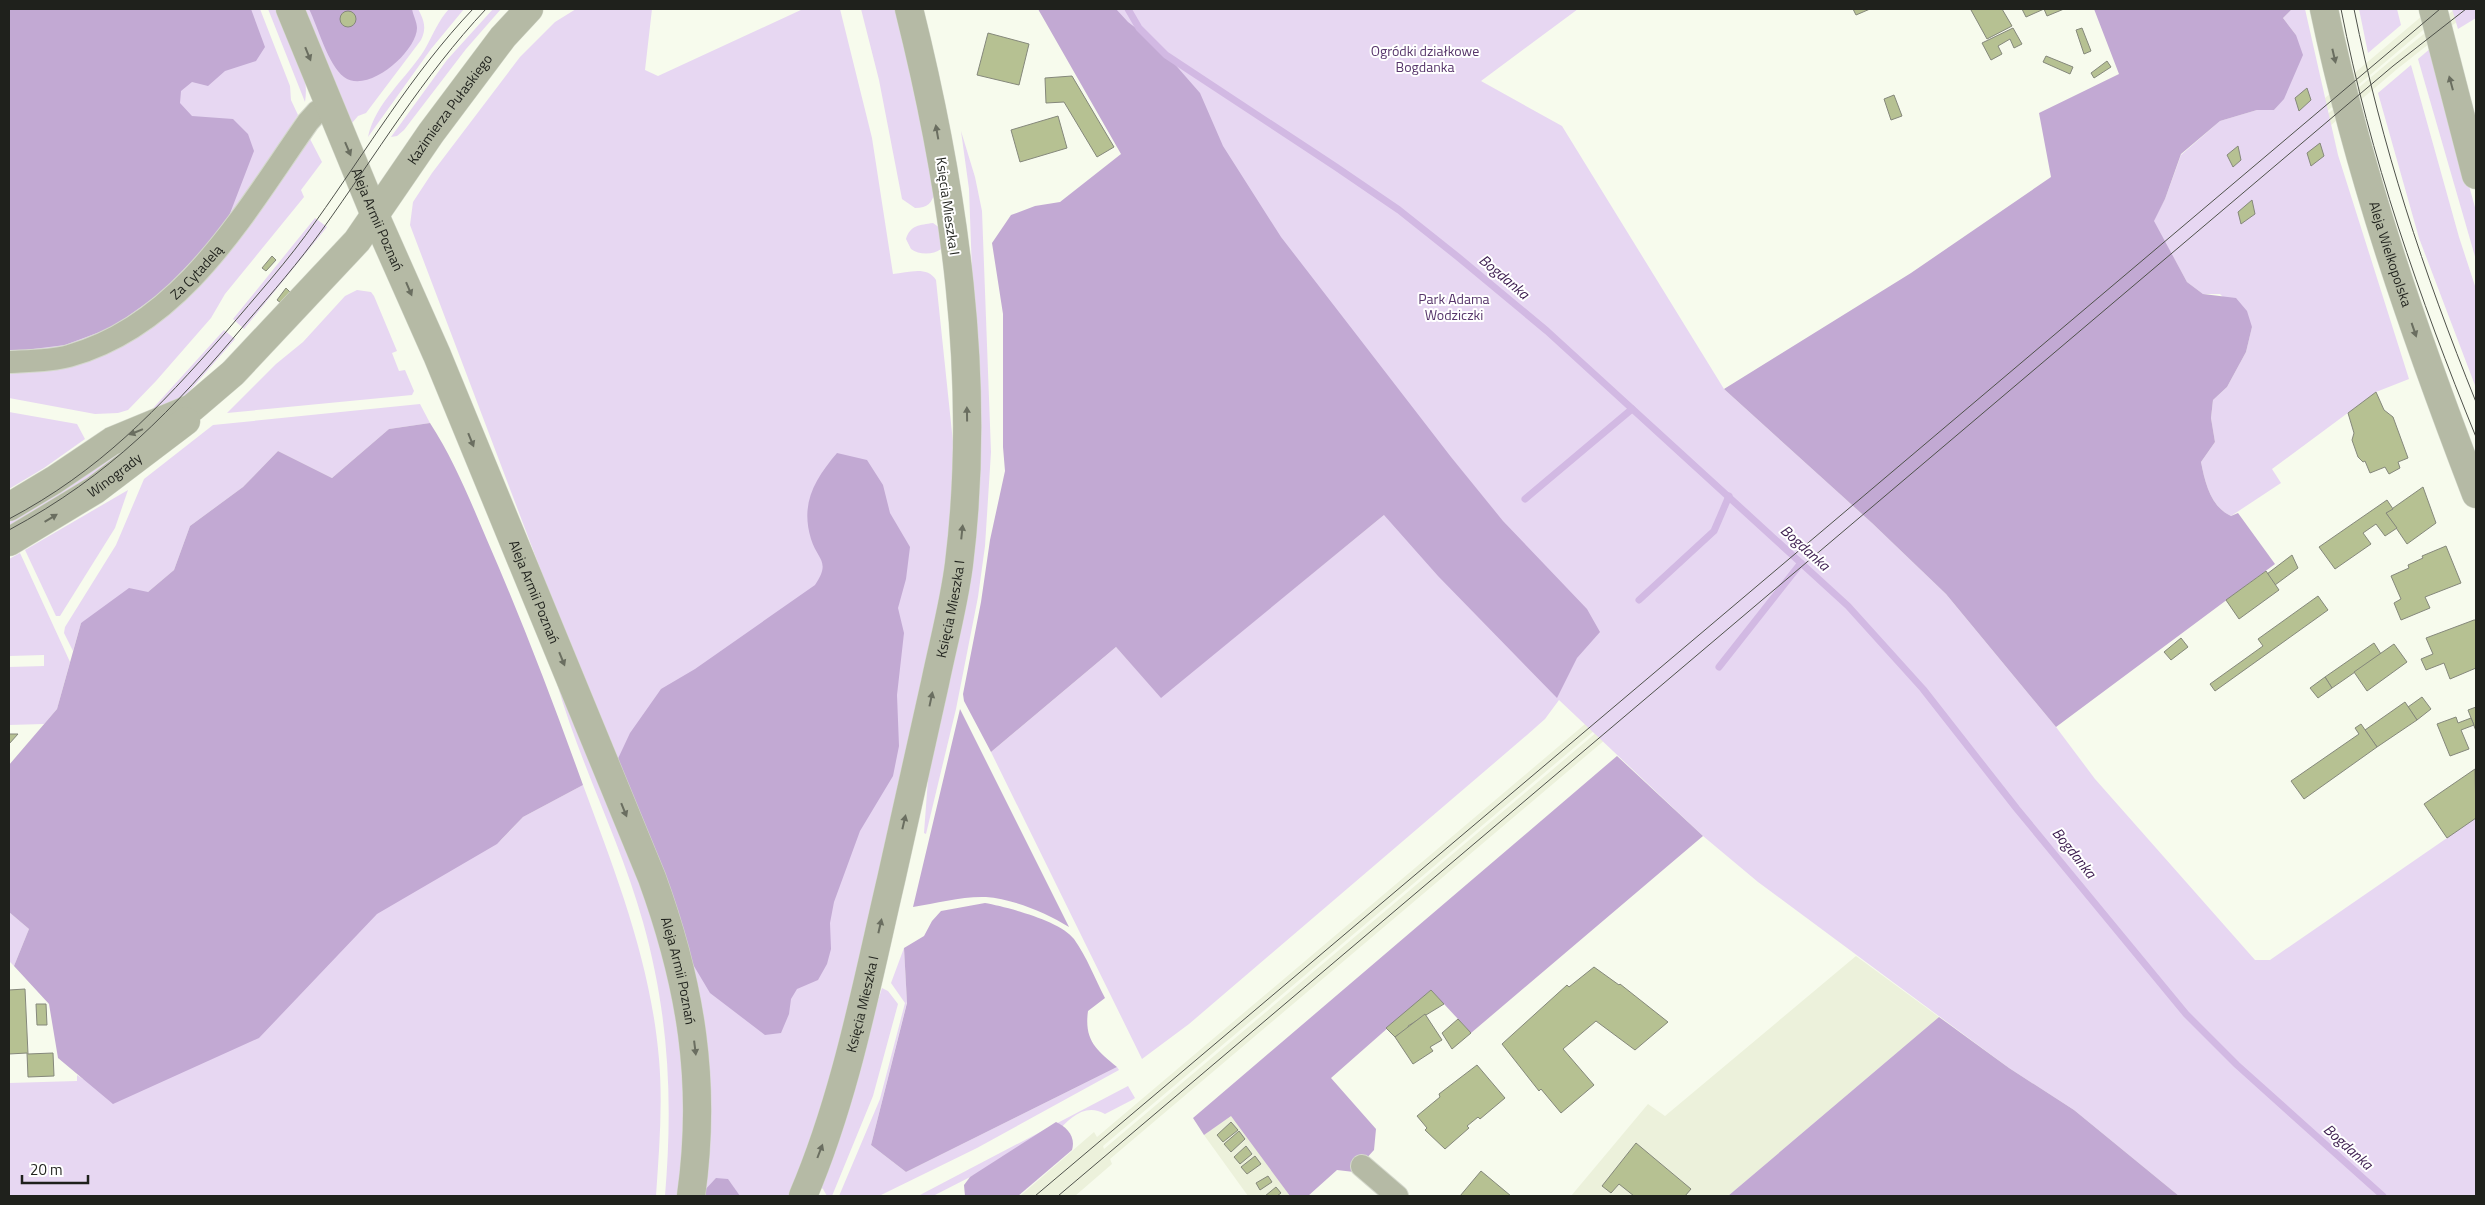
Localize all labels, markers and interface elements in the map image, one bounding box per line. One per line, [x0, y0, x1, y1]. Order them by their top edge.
park label: Ogródki działkowe Bogdanka [1371, 40, 1479, 77]
one-way arrow [305, 47, 313, 61]
street label: Kazimierza Pułaskiego [401, 49, 497, 169]
one-way arrow [2330, 49, 2338, 64]
one-way arrow [2446, 76, 2454, 91]
one-way arrow [932, 123, 940, 139]
one-way arrow [344, 142, 352, 157]
street label: Księcia Mieszka I [931, 156, 966, 256]
street label: Aleja Armii Poznań [347, 165, 409, 274]
street label: Aleja Wielkopolska [2364, 199, 2418, 309]
street label: Za Cytadelą [165, 240, 227, 304]
water label: Bogdanka [1474, 249, 1536, 306]
one-way arrow [406, 282, 414, 296]
park label: Park Adama Wodziczki [1418, 288, 1490, 325]
one-way arrow [2411, 322, 2419, 337]
one-way arrow [963, 405, 971, 421]
one-way arrow [129, 428, 143, 436]
one-way arrow [468, 432, 475, 447]
street label: Winogrady [83, 447, 146, 502]
one-way arrow [45, 513, 58, 522]
water label: Bogdanka [1776, 519, 1836, 577]
one-way arrow [959, 524, 967, 540]
street label: Aleja Armii Poznań [504, 537, 565, 647]
street label: Księcia Mieszka I [930, 559, 969, 660]
one-way arrow [558, 652, 566, 667]
one-way arrow [927, 692, 935, 707]
one-way arrow [620, 803, 628, 817]
one-way arrow [900, 814, 908, 829]
water label: Bogdanka [2047, 822, 2103, 884]
street label: Aleja Armii Poznań [656, 914, 702, 1026]
one-way arrow [876, 919, 884, 934]
street label: Księcia Mieszka I [840, 954, 883, 1055]
one-way arrow [691, 1040, 699, 1056]
water label: Bogdanka [2319, 1118, 2379, 1176]
one-way arrow [816, 1143, 824, 1158]
scale bar [22, 1152, 89, 1184]
text: 20 m [30, 1158, 63, 1181]

